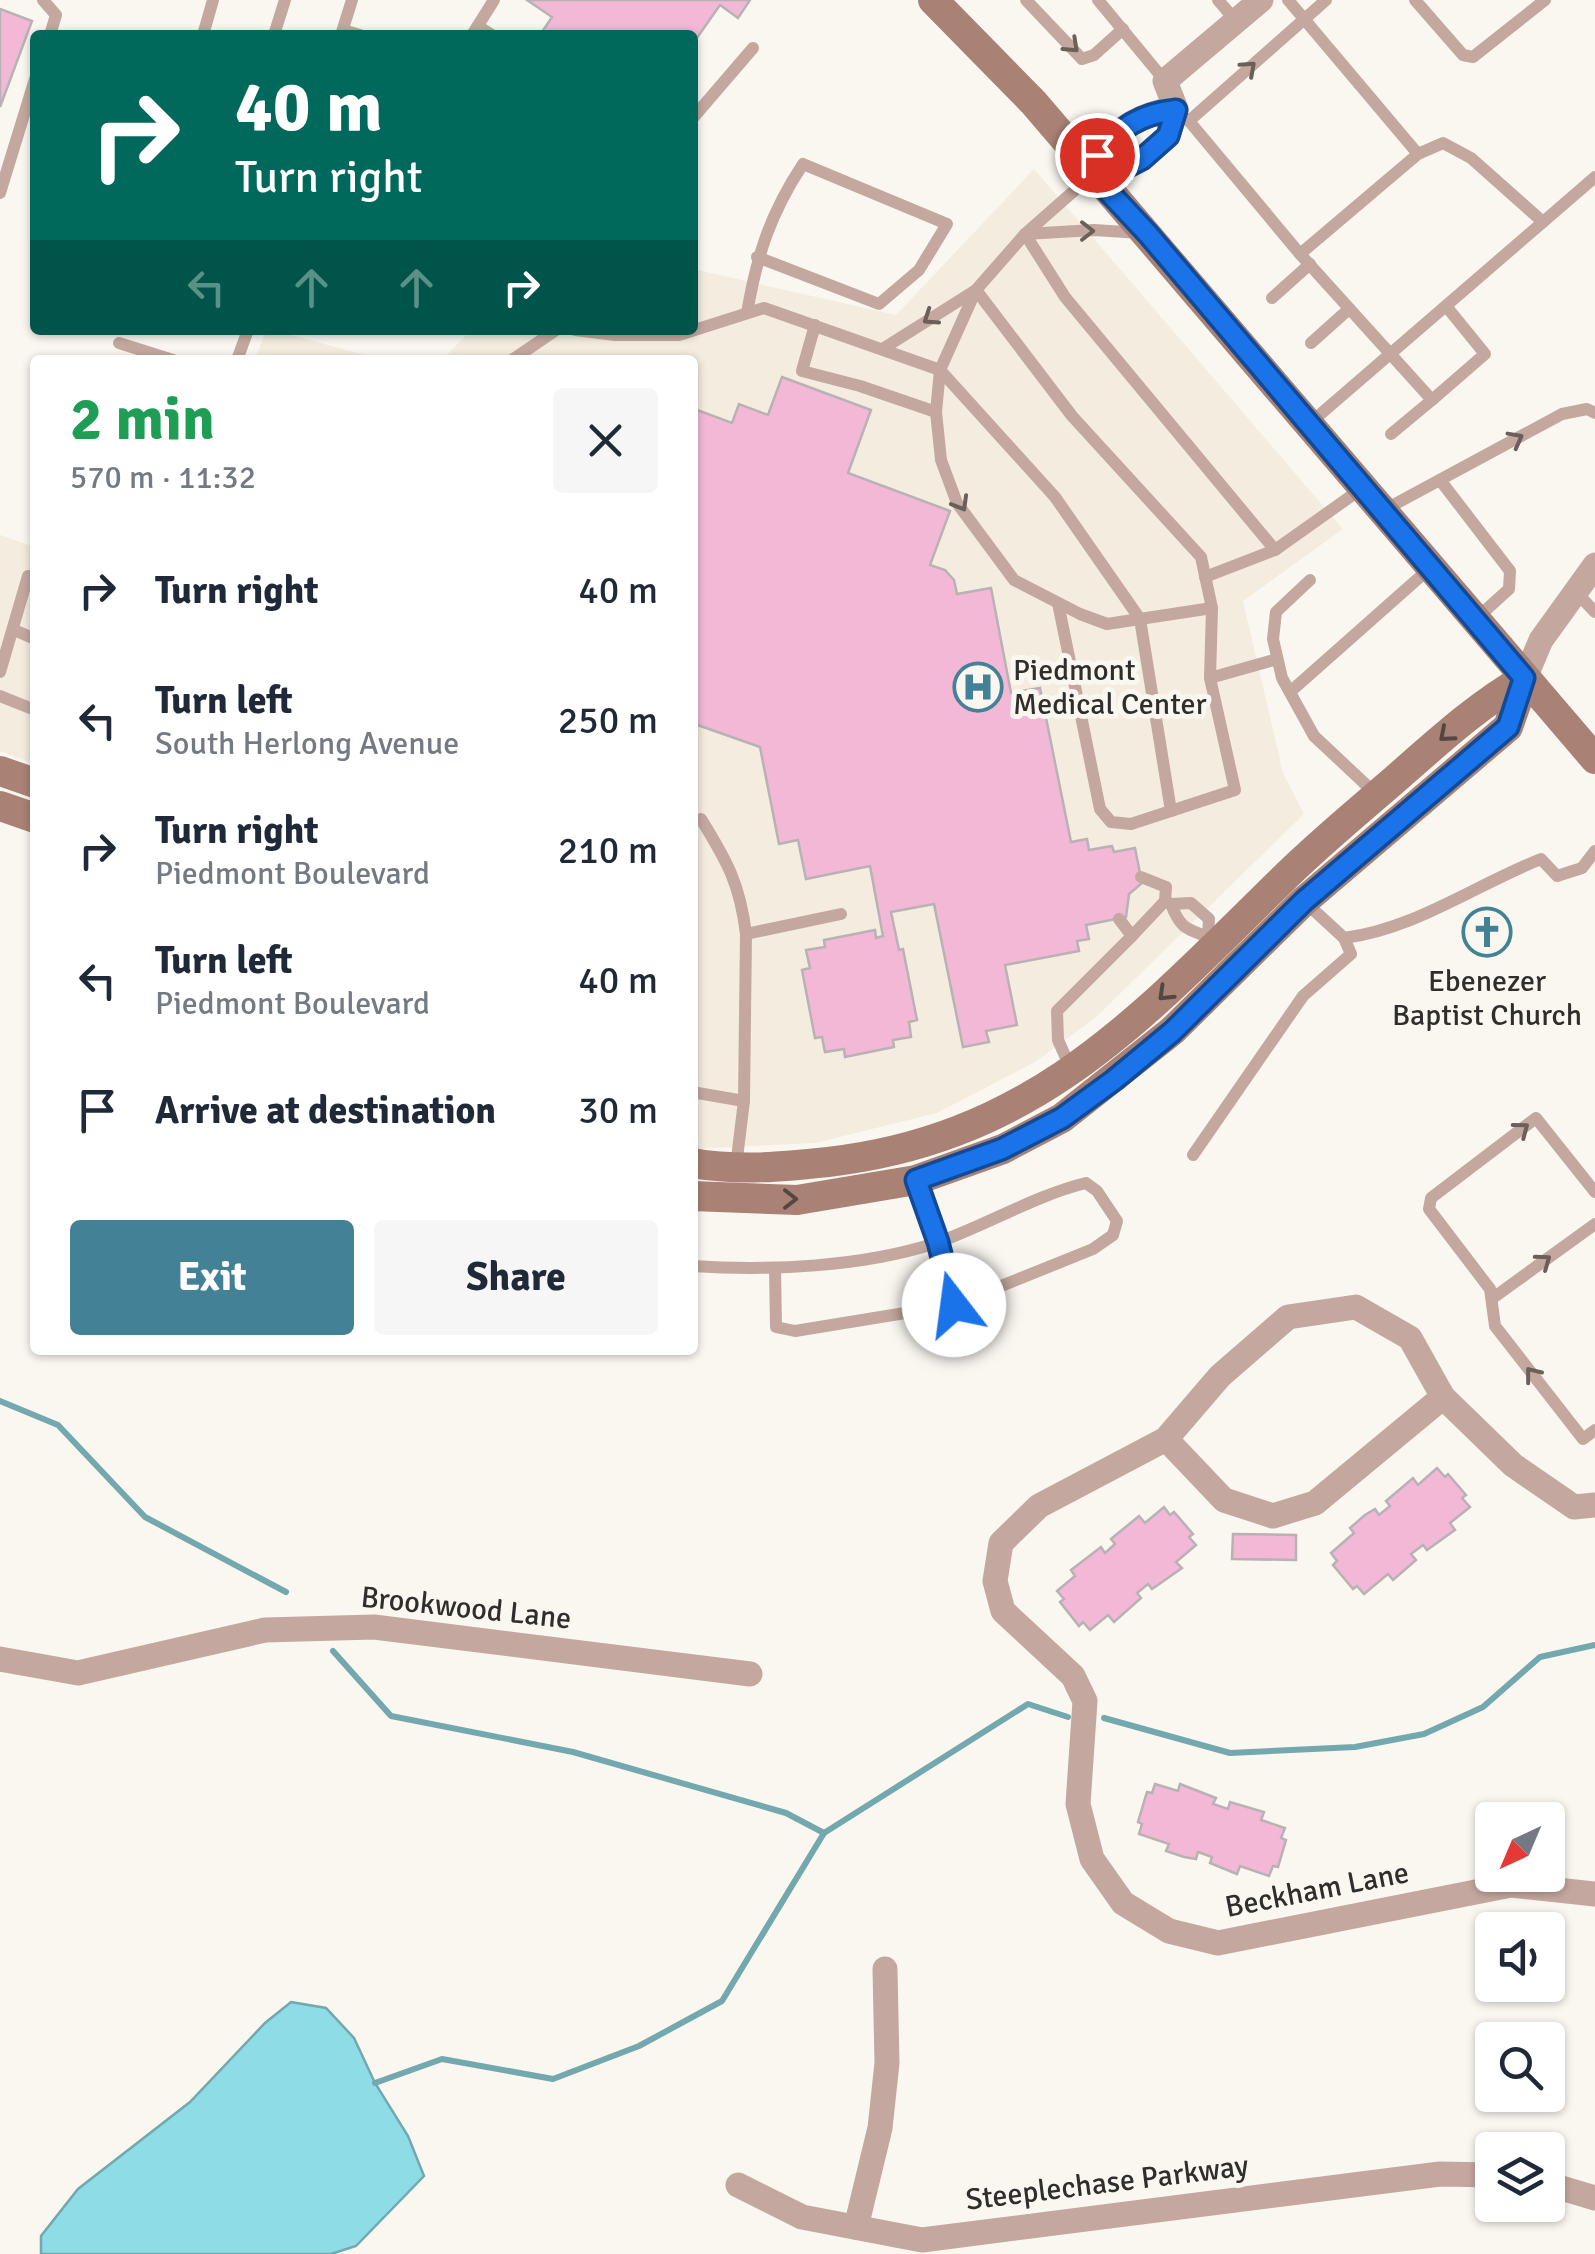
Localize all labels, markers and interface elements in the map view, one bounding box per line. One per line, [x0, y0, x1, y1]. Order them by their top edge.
one-way arrow [1060, 35, 1078, 53]
one-way arrow [1237, 61, 1256, 79]
text: 40 m [235, 64, 383, 150]
icon: right [70, 70, 200, 200]
pin [1055, 113, 1140, 198]
icon: arrive [1070, 128, 1125, 183]
text: Turn right [235, 150, 423, 205]
one-way arrow [1080, 220, 1095, 242]
icon: left [179, 260, 234, 315]
icon: ahead [284, 260, 339, 315]
icon: ahead [389, 260, 444, 315]
icon: right [494, 260, 549, 315]
one-way arrow [922, 306, 940, 325]
text: 2 min [70, 383, 215, 457]
button: close [553, 388, 658, 493]
one-way arrow [1505, 431, 1523, 451]
text: 570 m · 11:32 [70, 458, 256, 497]
one-way arrow [949, 493, 968, 511]
icon: right [70, 563, 125, 618]
text: Turn right [155, 567, 319, 614]
text: 40 m [578, 567, 658, 614]
place label: Piedmont Medical Center [1013, 652, 1206, 723]
hospital icon: Piedmont Medical Center [952, 661, 1004, 713]
text: Turn left [155, 677, 293, 724]
icon: left [70, 693, 125, 748]
text: 250 m [558, 697, 658, 744]
one-way arrow [1439, 723, 1458, 741]
text: South Herlong Avenue [155, 724, 459, 763]
text: Turn right [155, 807, 319, 854]
icon: right [70, 823, 125, 878]
text: 210 m [558, 827, 658, 874]
text: Piedmont Boulevard [155, 854, 430, 893]
church icon: Ebenezer Baptist Church [1461, 906, 1513, 958]
text: Turn left [155, 937, 293, 984]
icon: left [70, 953, 125, 1008]
text: 40 m [578, 957, 658, 1004]
place label: Ebenezer Baptist Church [1392, 963, 1582, 1034]
one-way arrow [1159, 982, 1177, 1000]
text: Piedmont Boulevard [155, 984, 430, 1023]
icon: arrive [70, 1083, 125, 1138]
text: Arrive at destination [155, 1087, 496, 1134]
text: 30 m [578, 1087, 658, 1134]
one-way arrow [1511, 1123, 1529, 1140]
one-way arrow [782, 1188, 798, 1210]
button: Exit [70, 1220, 354, 1335]
button: Share [374, 1220, 658, 1335]
position arrow [902, 1253, 1006, 1357]
one-way arrow [1533, 1255, 1551, 1272]
one-way arrow [1527, 1367, 1544, 1385]
street label: Brookwood Lane [359, 1579, 573, 1637]
north arrow [1475, 1802, 1565, 1892]
map controls [1475, 1802, 1565, 2222]
street label: Beckham Lane [1222, 1854, 1412, 1926]
button: sound [1475, 1912, 1565, 2002]
button: search [1475, 2022, 1565, 2112]
button: layers [1475, 2132, 1565, 2222]
street label: Steeplechase Parkway [963, 2147, 1251, 2219]

